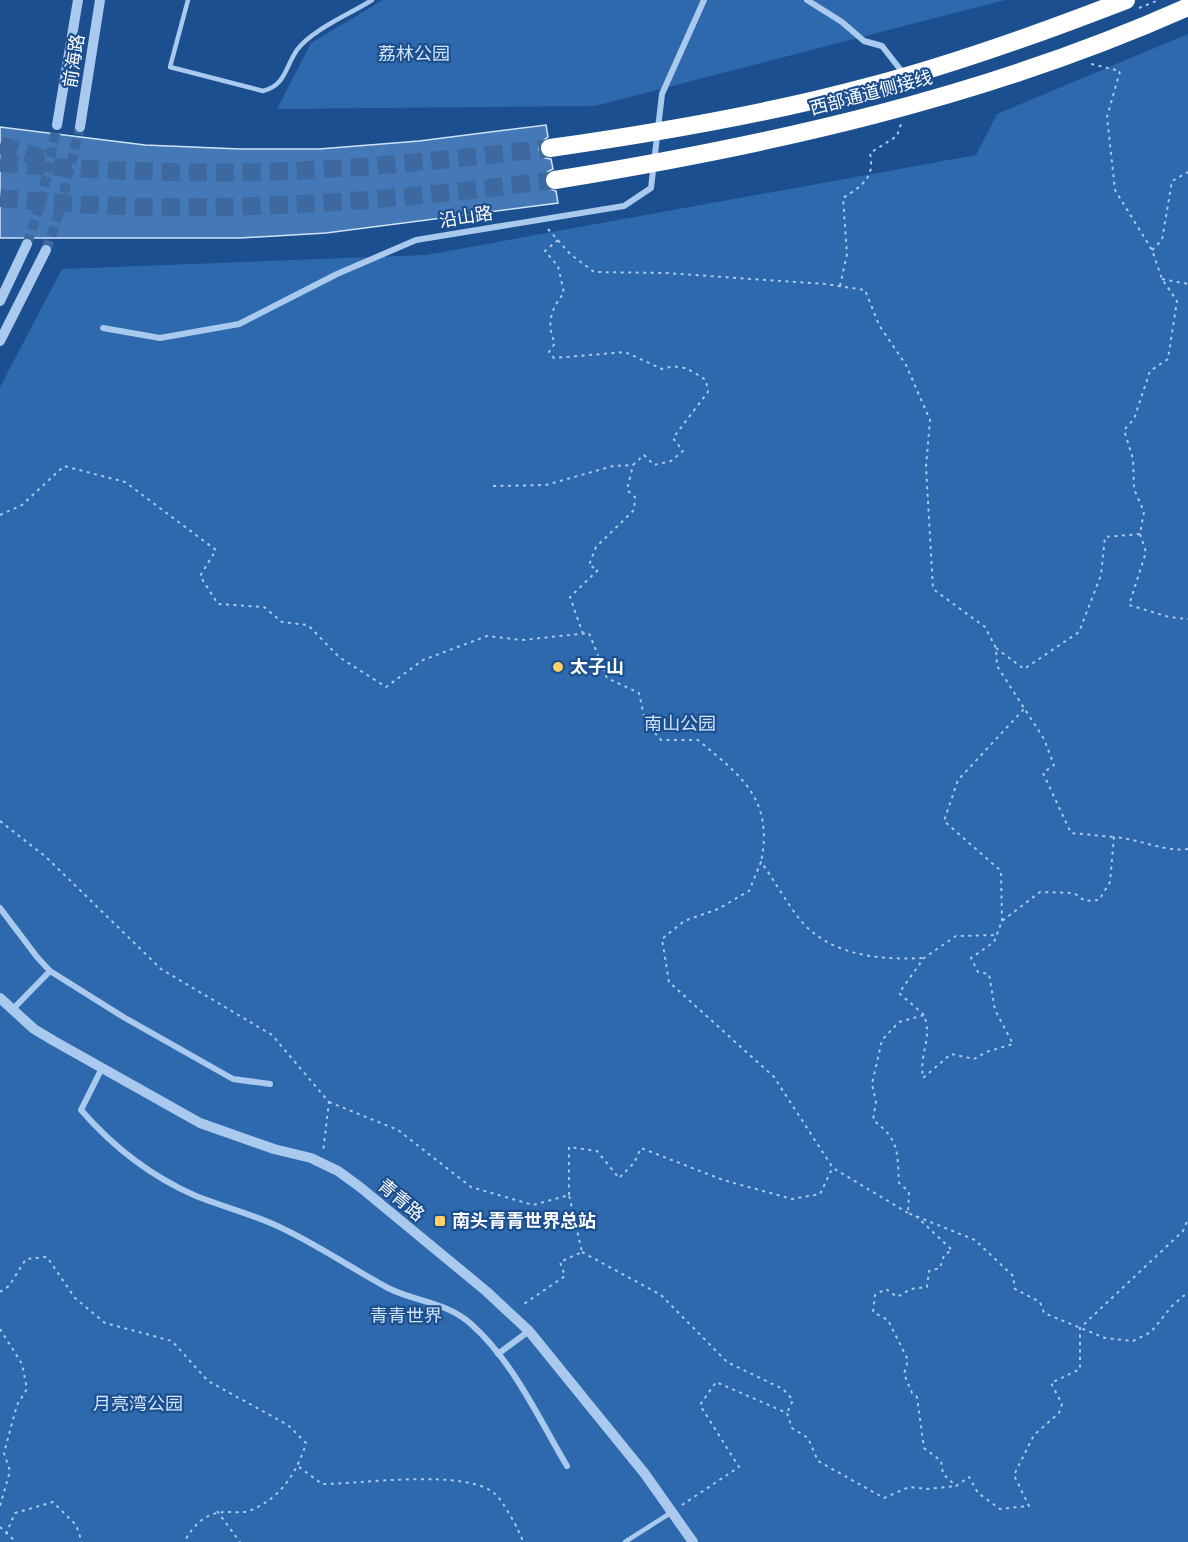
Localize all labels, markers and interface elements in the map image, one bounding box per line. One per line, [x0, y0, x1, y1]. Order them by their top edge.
street label: 前海路 [58, 32, 88, 89]
park label: 荔林公园 [378, 42, 450, 64]
street label: 西部通道侧接线 [807, 65, 934, 119]
street label: 沿山路 [437, 201, 494, 231]
place label: 太子山 [570, 655, 624, 677]
marker: 太子山 [551, 660, 565, 674]
park label: 南山公园 [644, 712, 716, 734]
street label: 青青路 [374, 1173, 429, 1225]
place label: 南头青青世界总站 [452, 1209, 596, 1231]
marker: 南头青青世界总站 [433, 1214, 447, 1228]
park label: 青青世界 [370, 1304, 442, 1326]
park label: 月亮湾公园 [93, 1392, 183, 1414]

